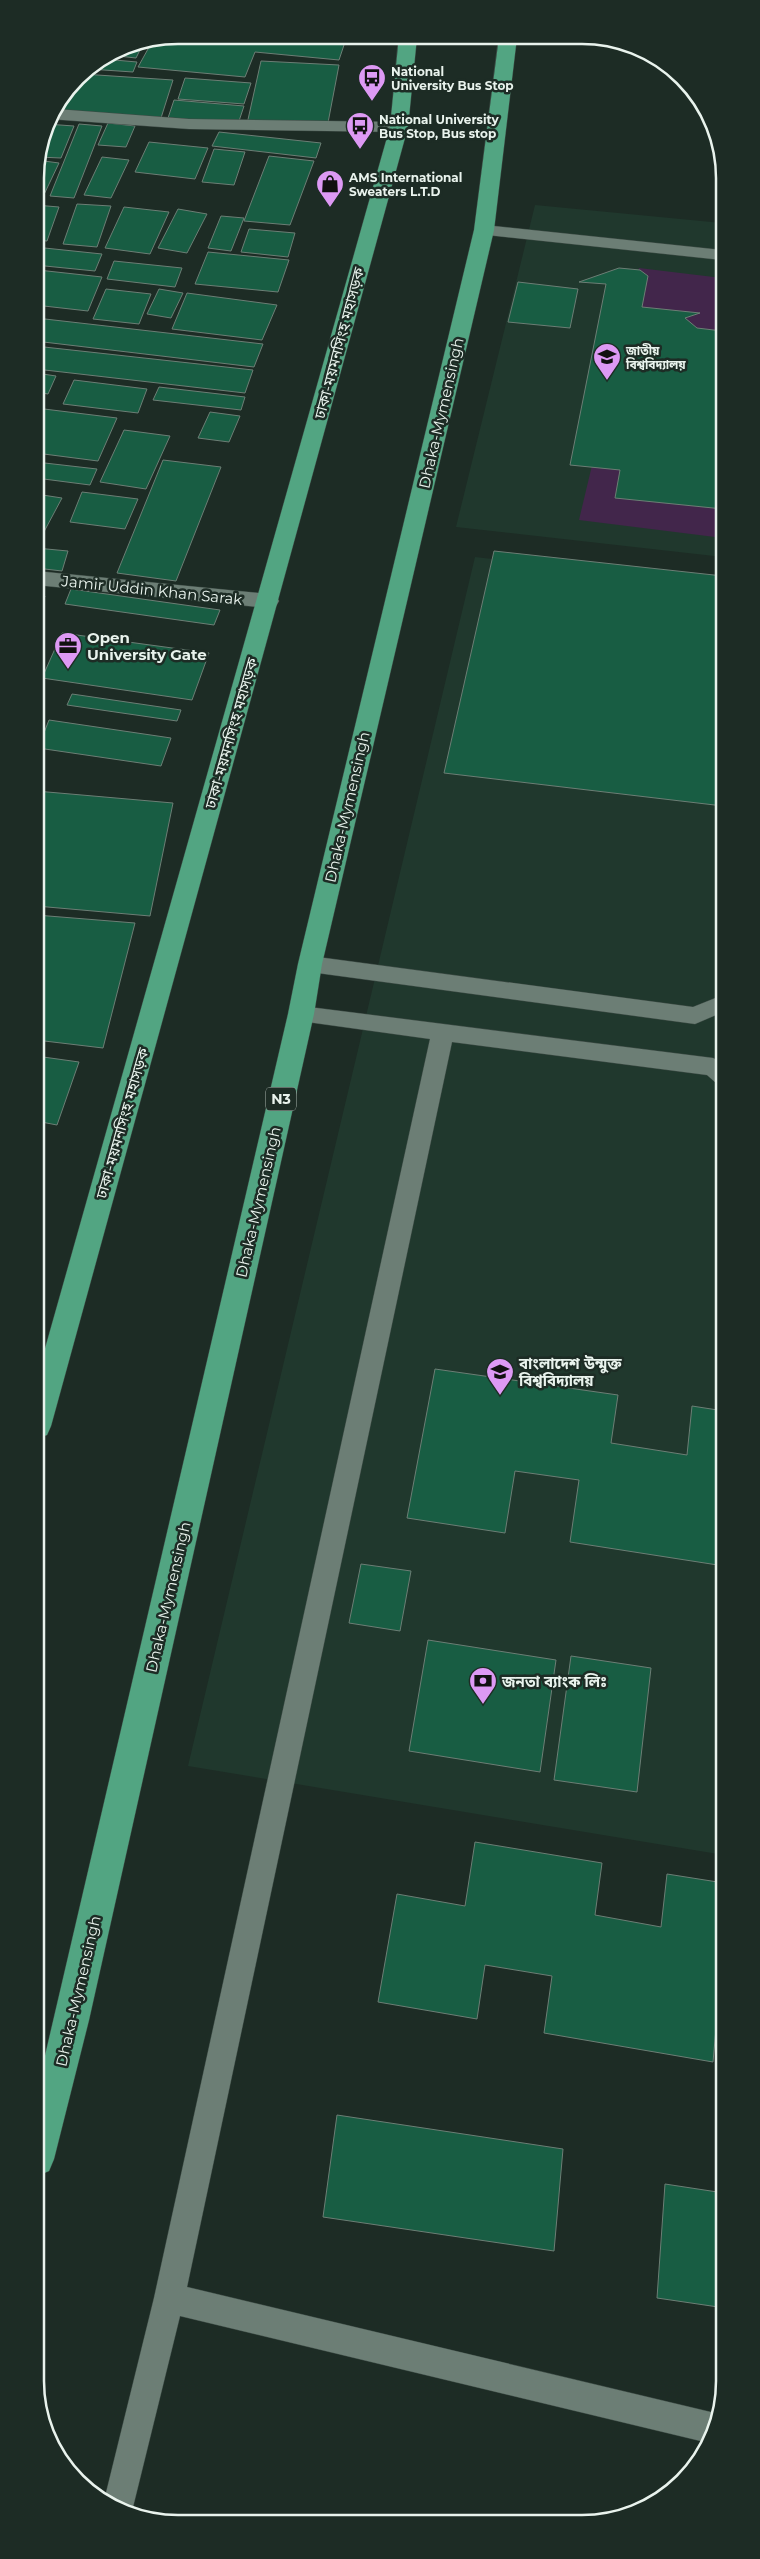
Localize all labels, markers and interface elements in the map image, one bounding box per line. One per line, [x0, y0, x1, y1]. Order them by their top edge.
bus stop icon: National University Bus Stop [357, 63, 387, 102]
place label: National University Bus Stop [391, 64, 514, 93]
bus stop icon: National University Bus Stop, Bus stop [345, 111, 375, 150]
place label: National University Bus Stop, Bus stop [379, 112, 500, 141]
shop icon: AMS International Sweaters L.T.D [315, 169, 345, 208]
place label: AMS International Sweaters L.T.D [348, 170, 462, 199]
street label: ঢাকা-ময়মনসিংহ মহাসড়ক [309, 264, 369, 422]
street label: Dhaka-Mymensingh [414, 336, 468, 490]
school or university icon: জাতীয় বিশ্ববিদ্যালয় [592, 342, 622, 381]
place label: জাতীয় বিশ্ববিদ্যালয় [625, 343, 686, 372]
street label: Jamir Uddin Khan Sarak [60, 571, 243, 609]
place label: Open University Gate [87, 628, 207, 664]
office icon: Open University Gate [53, 631, 83, 670]
street label: ঢাকা-ময়মনসিংহ মহাসড়ক [200, 655, 262, 812]
street label: Dhaka-Mymensingh [320, 730, 374, 884]
street label: ঢাকা-ময়মনসিংহ মহাসড়ক [91, 1045, 153, 1202]
road number: N3 [266, 1088, 296, 1110]
street label: Dhaka-Mymensingh [231, 1125, 285, 1279]
place label: বাংলাদেশ উন্মুক্ত বিশ্ববিদ্যালয় [518, 1354, 622, 1390]
school or university icon: বাংলাদেশ উন্মুক্ত বিশ্ববিদ্যালয় [485, 1357, 515, 1396]
street label: Dhaka-Mymensingh [141, 1520, 195, 1674]
bank icon: জনতা ব্যাংক লিঃ [468, 1666, 498, 1705]
place label: জনতা ব্যাংক লিঃ [501, 1672, 607, 1691]
street label: Dhaka-Mymensingh [51, 1914, 105, 2068]

